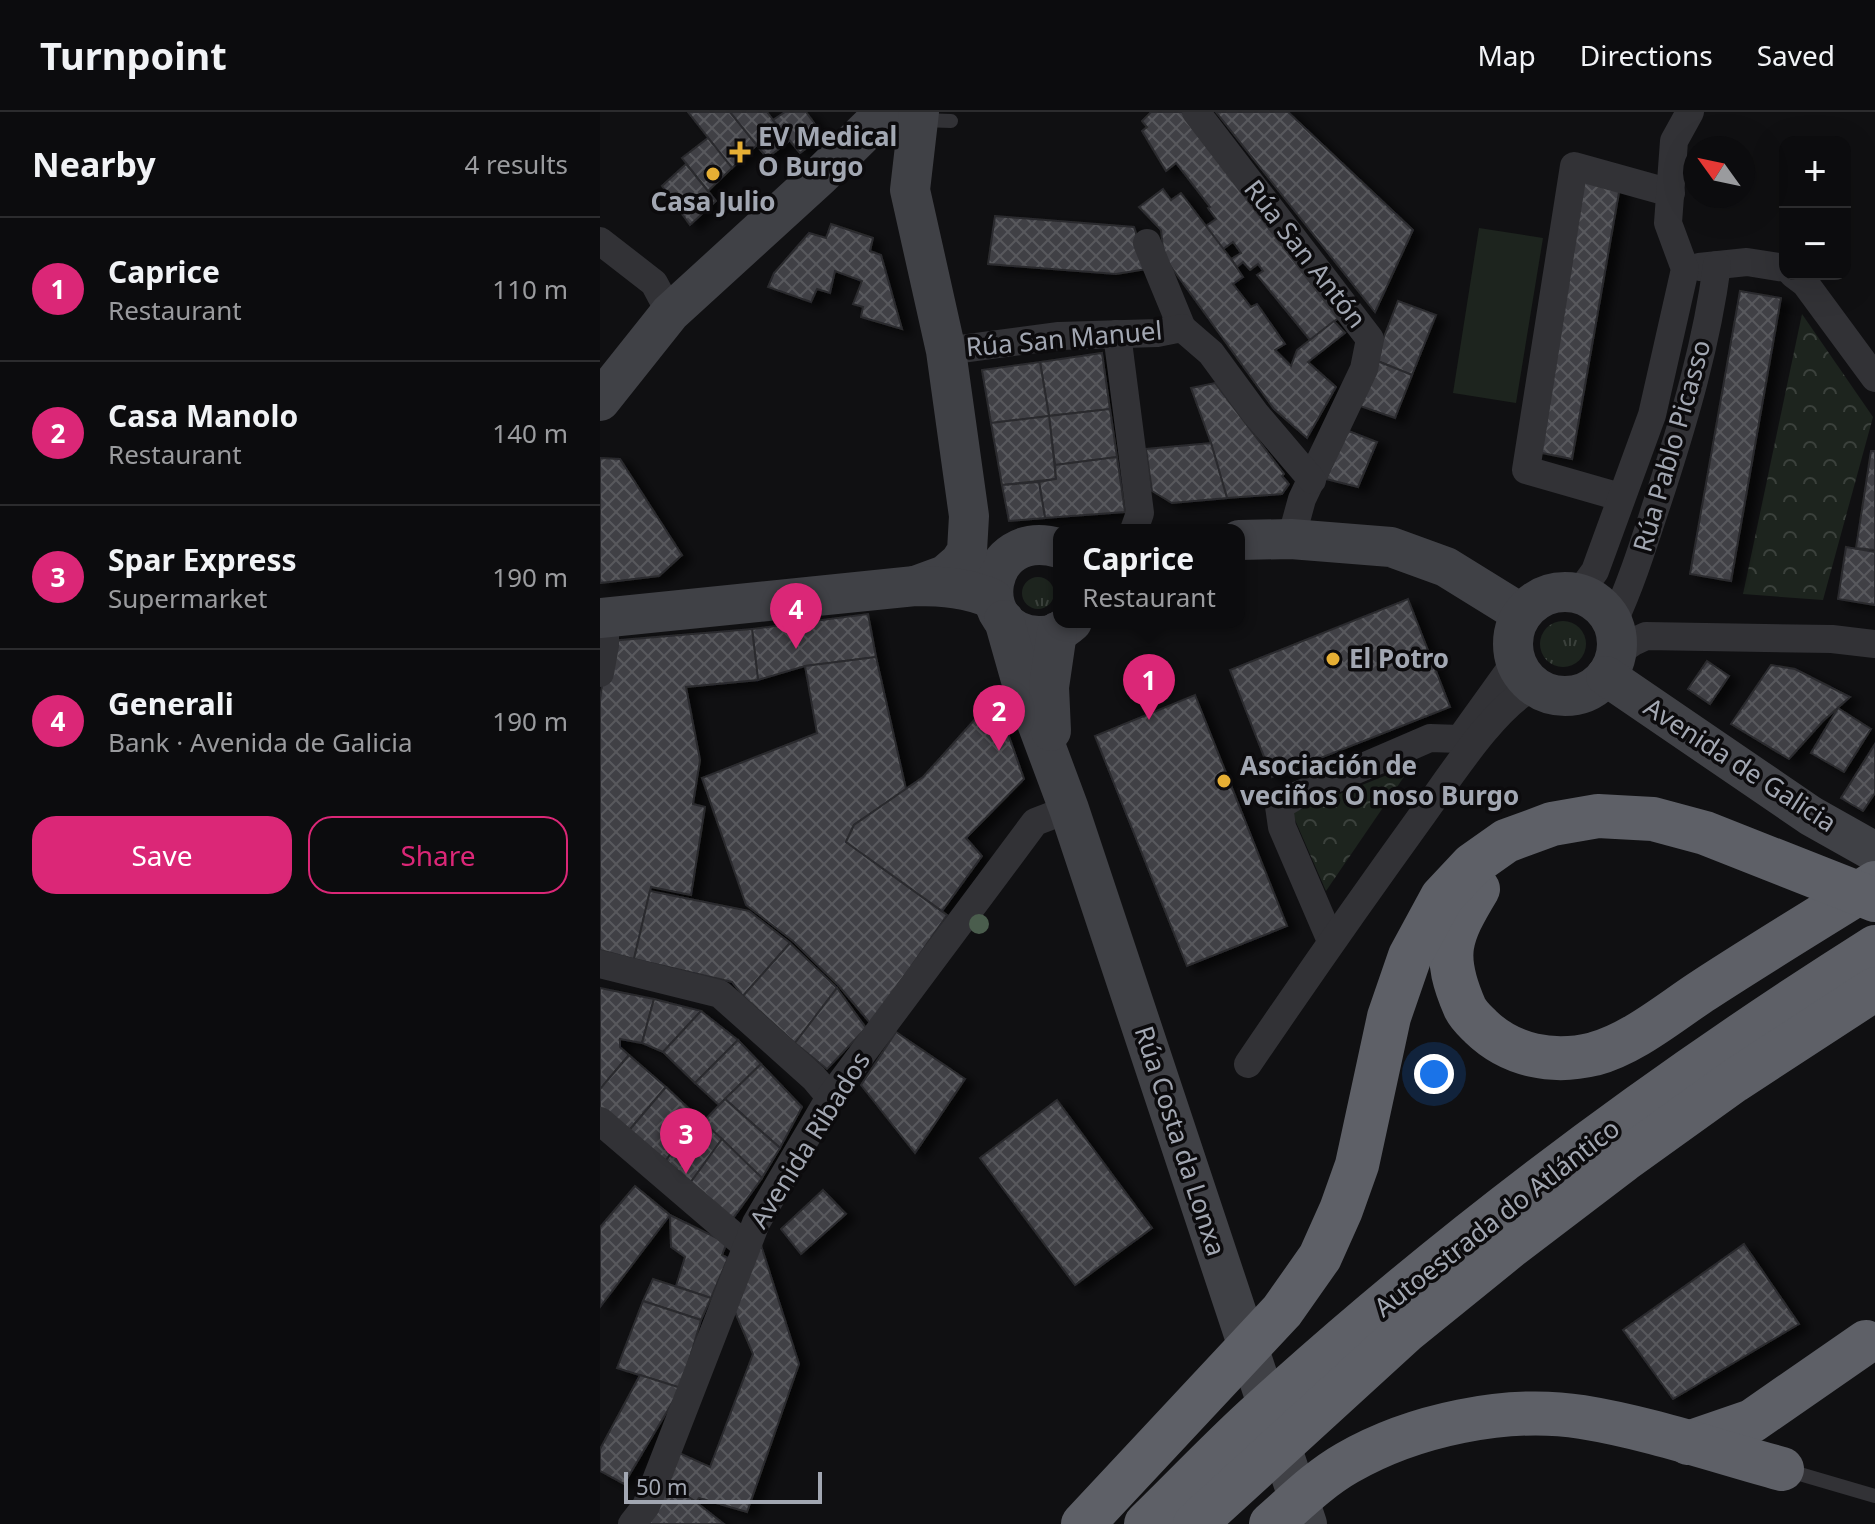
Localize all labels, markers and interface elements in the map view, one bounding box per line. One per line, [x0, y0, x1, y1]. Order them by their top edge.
text: Turnpoint [40, 29, 227, 81]
text: Map [1477, 36, 1536, 74]
text: Directions [1580, 36, 1713, 74]
text: Saved [1757, 36, 1835, 74]
place label: EV Medical O Burgo [758, 118, 897, 184]
north arrow [1683, 136, 1755, 208]
map controls [1779, 136, 1851, 280]
button: + [1779, 136, 1851, 208]
text: Nearby [32, 141, 156, 187]
marker: EV Medical O Burgo [729, 141, 751, 163]
text: 4 results [464, 146, 568, 182]
marker: Casa Julio [704, 165, 722, 183]
street label: Rúa San Antón [1236, 172, 1375, 335]
place label: Casa Julio [651, 183, 775, 219]
button: − [1779, 208, 1851, 280]
text: Caprice [108, 251, 220, 292]
text: 1 [51, 271, 65, 307]
text: 110 m [492, 271, 568, 307]
text: Restaurant [108, 292, 242, 328]
street label: Rúa San Manuel [964, 311, 1164, 365]
street label: Rúa Pablo Picasso [1624, 335, 1719, 556]
text: Casa Manolo [108, 395, 298, 436]
text: 2 [51, 415, 65, 451]
text: 140 m [492, 415, 568, 451]
text: Restaurant [108, 436, 242, 472]
popup [1053, 524, 1245, 628]
text: Caprice [1082, 538, 1194, 579]
text: Spar Express [108, 539, 297, 580]
text: 3 [51, 559, 65, 595]
text: 190 m [492, 559, 568, 595]
text: Restaurant [1082, 579, 1216, 615]
text: Supermarket [108, 580, 267, 616]
pin: 4 [770, 583, 822, 649]
place label: El Potro [1349, 640, 1449, 676]
marker: El Potro [1324, 650, 1342, 668]
pin: 1 [1123, 654, 1175, 720]
text: Generali [108, 683, 234, 724]
pin: 2 [973, 685, 1025, 751]
street label: Avenida de Galicia [1637, 688, 1844, 840]
text: 4 [51, 703, 65, 739]
text: 190 m [492, 703, 568, 739]
text: Bank · Avenida de Galicia [108, 724, 413, 760]
place label: Asociación de veciños O noso Burgo [1240, 747, 1519, 813]
marker: Asociación de veciños O noso Burgo [1215, 772, 1233, 790]
button: Save [32, 816, 292, 894]
button: Share [308, 816, 568, 894]
street label: Rúa Costa da Lonxa [1127, 1021, 1235, 1260]
street label: Avenida Ribados [740, 1044, 878, 1235]
your location [1414, 1054, 1454, 1094]
pin: 3 [660, 1108, 712, 1174]
street label: Autoestrada do Atlántico [1366, 1110, 1627, 1325]
scale bar [624, 1468, 822, 1504]
text: 50 m [636, 1471, 687, 1501]

